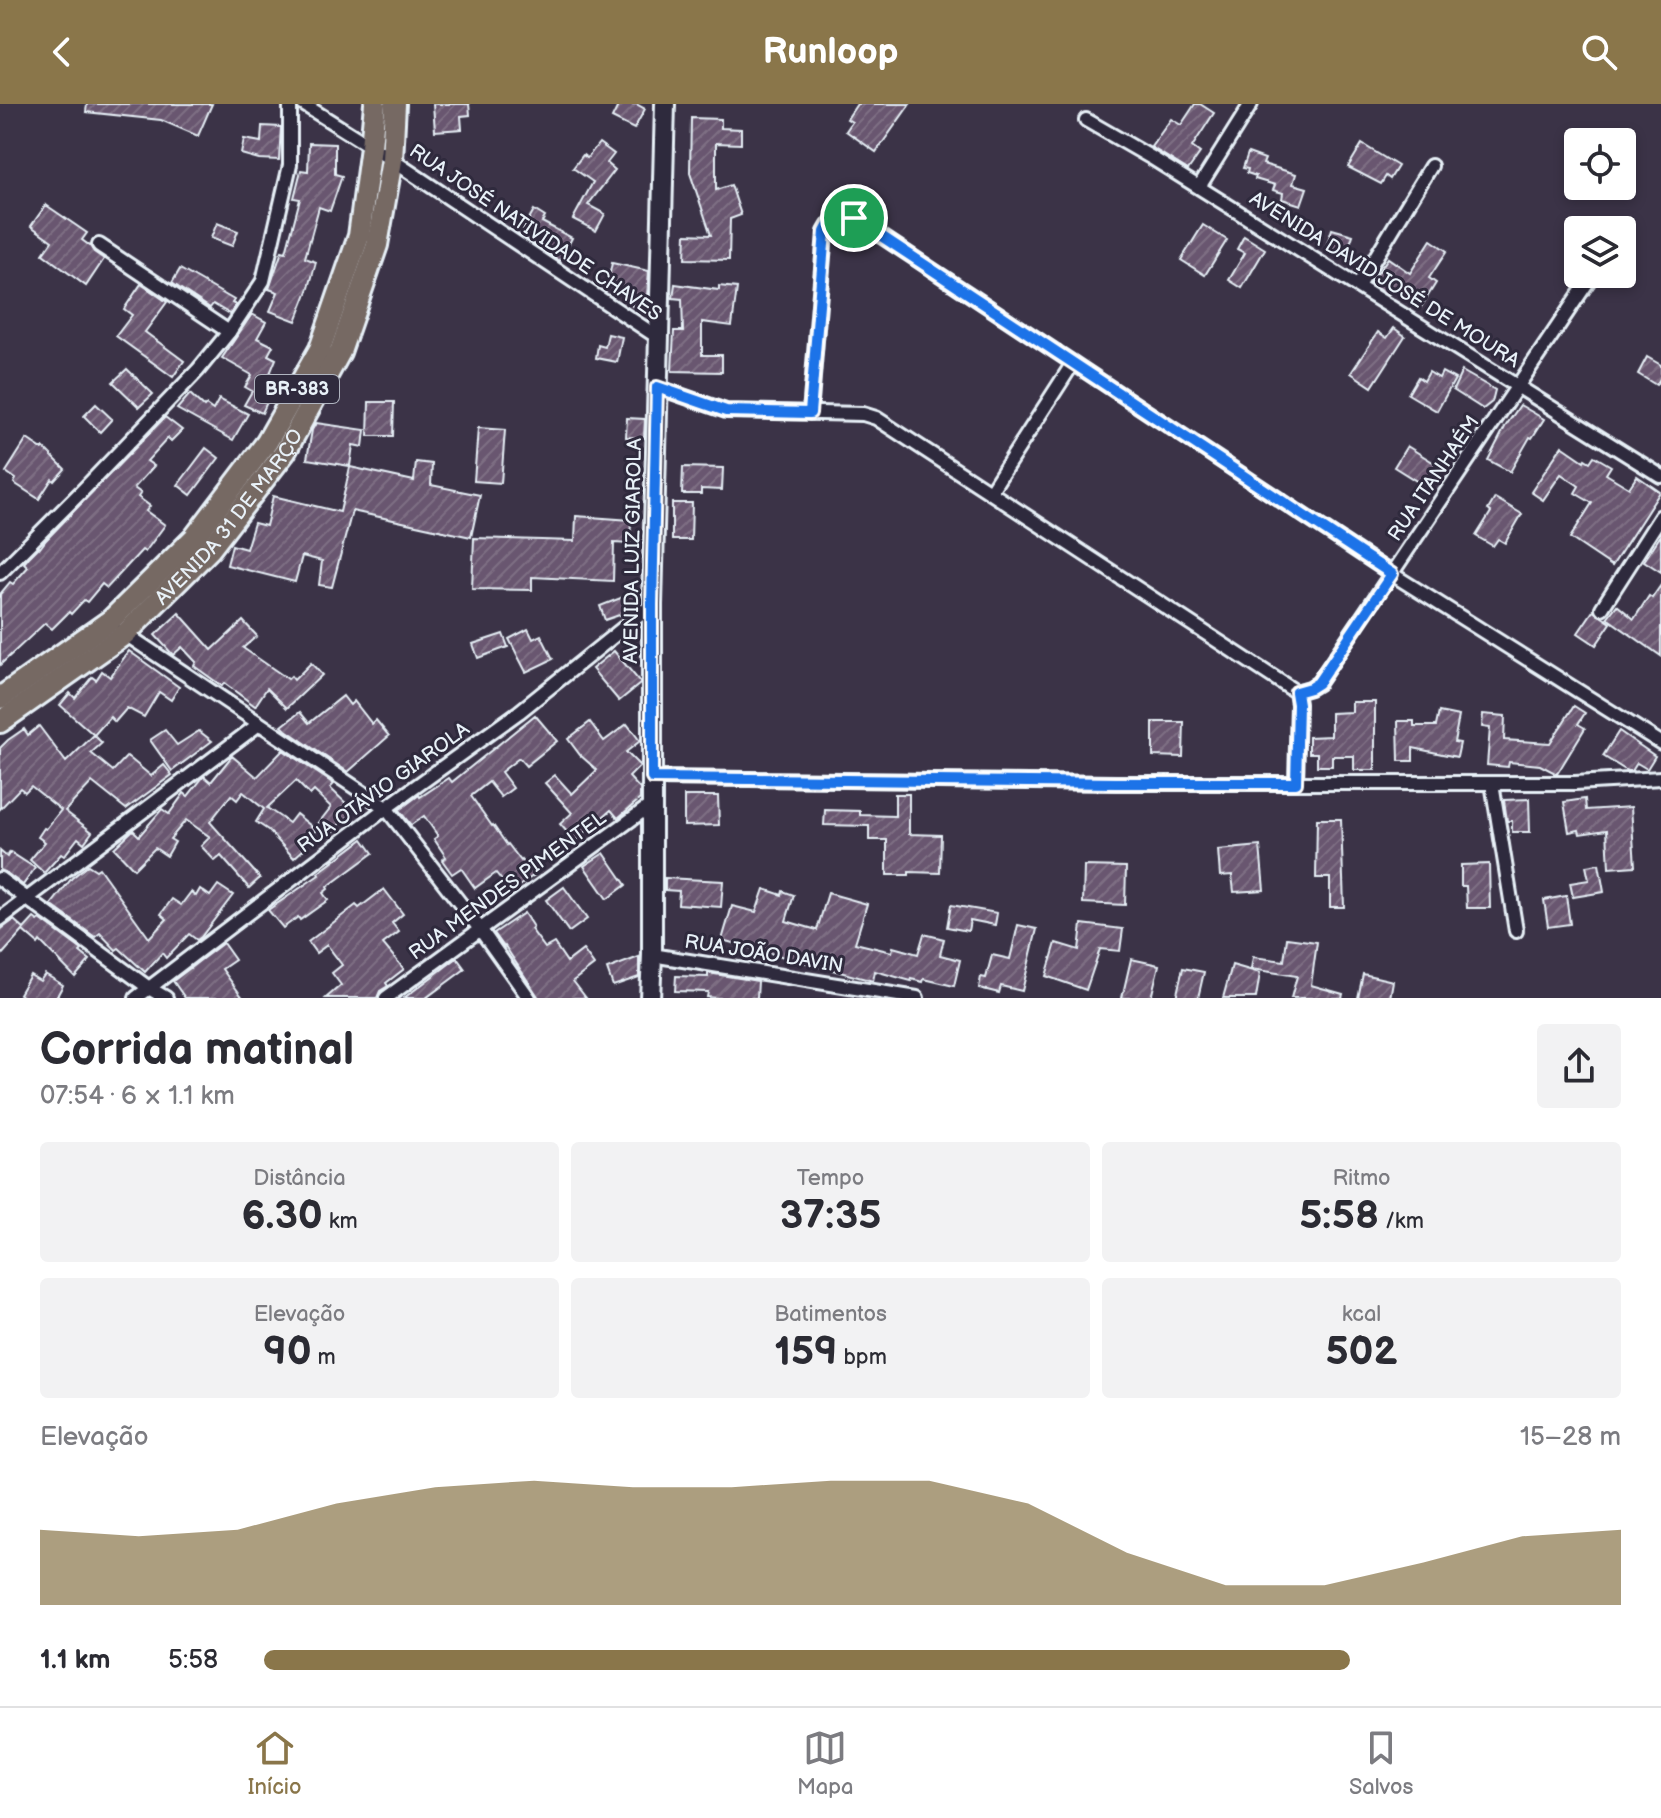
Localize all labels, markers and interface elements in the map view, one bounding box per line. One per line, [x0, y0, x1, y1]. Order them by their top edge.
icon: back [40, 30, 84, 74]
icon: search [1577, 30, 1621, 74]
text: Runloop [763, 31, 898, 74]
map controls [1564, 128, 1636, 288]
button: locate [1564, 128, 1636, 200]
street label: RUA JOSÉ NATIVIDADE CHAVES [405, 138, 667, 326]
pin [820, 184, 888, 252]
street label: AVENIDA DAVID JOSÉ DE MOURA [1245, 186, 1525, 374]
icon: arrive [832, 196, 876, 240]
button: layers [1564, 216, 1636, 288]
road number: BR-383 [255, 375, 339, 403]
street label: RUA ITANHAÉM [1382, 411, 1485, 546]
street label: AVENIDA 31 DE MARÇO [150, 425, 308, 610]
street label: AVENIDA LUIZ GIAROLA [619, 437, 647, 664]
street label: RUA OTÁVIO GIAROLA [292, 716, 475, 858]
street label: RUA MENDES PIMENTEL [404, 806, 611, 965]
street label: RUA JOÃO DAVIN [683, 930, 845, 978]
text: Corrida matinal [40, 1024, 354, 1077]
button: share [1537, 1024, 1621, 1108]
text: 07:54 · 6 × 1.1 km [40, 1081, 235, 1112]
text: Distância [253, 1165, 346, 1192]
text: Tempo [797, 1165, 864, 1192]
text: Ritmo [1332, 1165, 1391, 1192]
text: 6.30 [241, 1192, 323, 1240]
text: 37:35 [780, 1192, 881, 1240]
text: 5:58 [1299, 1192, 1379, 1240]
text: km [323, 1208, 358, 1235]
text: /km [1379, 1208, 1424, 1235]
text: Elevação [254, 1301, 345, 1328]
text: Batimentos [774, 1301, 887, 1328]
text: kcal [1342, 1301, 1381, 1328]
text: 90 [263, 1328, 312, 1376]
text: 159 [774, 1328, 838, 1376]
text: 502 [1326, 1328, 1397, 1376]
text: m [312, 1344, 336, 1371]
text: bpm [838, 1344, 887, 1371]
text: Elevação [40, 1422, 148, 1453]
text: 15–28 m [1520, 1422, 1621, 1453]
text: 1.1 km [40, 1645, 110, 1676]
text: 5:58 [168, 1645, 218, 1676]
tab: Início [248, 1726, 301, 1801]
tab: Mapa [797, 1726, 854, 1801]
tab: Salvos [1349, 1726, 1413, 1801]

